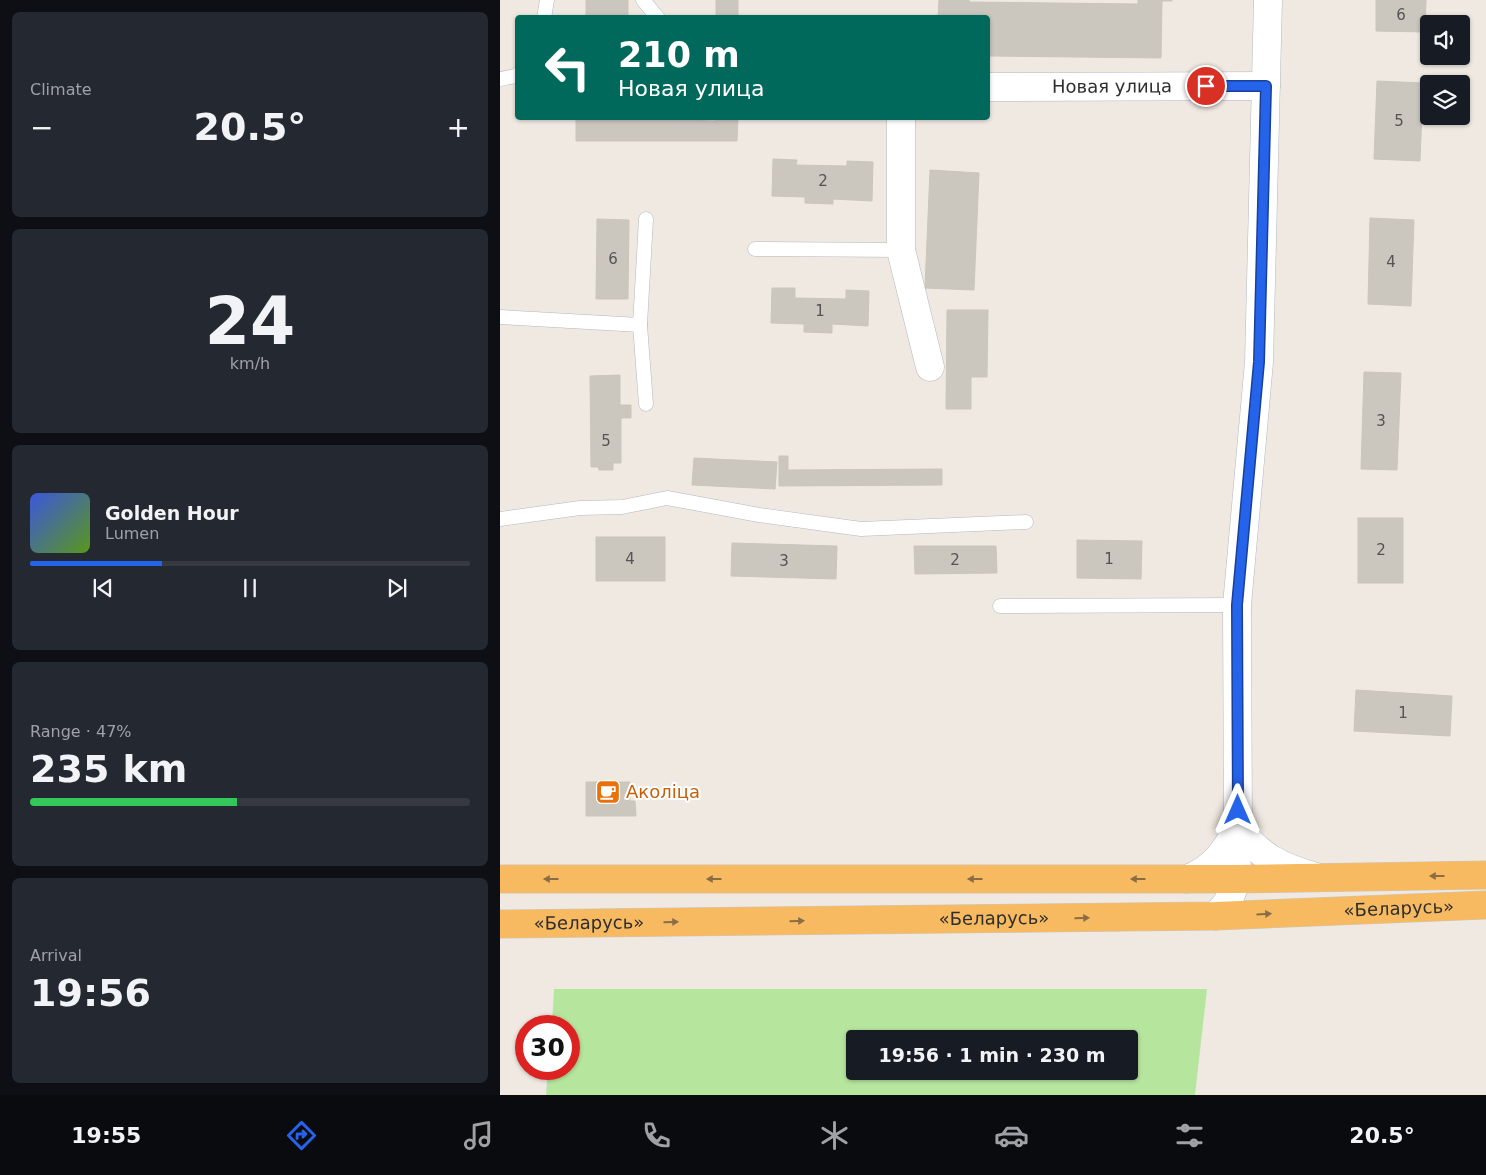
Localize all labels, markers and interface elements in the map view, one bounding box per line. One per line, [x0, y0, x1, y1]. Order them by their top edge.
house number: 6 [1396, 6, 1406, 24]
map controls [1420, 15, 1470, 125]
button: sound [1420, 15, 1470, 65]
icon: left [535, 35, 600, 100]
text: 210 m [618, 35, 740, 75]
pin [1185, 65, 1227, 107]
icon: arrive [1192, 72, 1220, 100]
street label: Новая улица [1052, 75, 1172, 97]
button: layers [1420, 75, 1470, 125]
text: Новая улица [618, 76, 765, 101]
text: Climate [30, 80, 92, 99]
text: 20.5° [194, 105, 306, 149]
text: − [30, 111, 53, 144]
text: + [447, 111, 470, 144]
house number: 5 [1394, 112, 1404, 130]
house number: 2 [818, 172, 828, 190]
house number: 6 [608, 250, 618, 268]
house number: 4 [1386, 253, 1396, 271]
text: 24 [205, 284, 295, 359]
house number: 1 [815, 302, 825, 320]
text: km/h [230, 354, 270, 373]
house number: 3 [1376, 412, 1386, 430]
house number: 5 [601, 432, 611, 450]
text: Golden Hour [105, 502, 239, 524]
text: Lumen [105, 524, 159, 543]
house number: 2 [1376, 541, 1386, 559]
house number: 4 [625, 550, 635, 568]
house number: 1 [1104, 550, 1114, 568]
house number: 2 [950, 551, 960, 569]
house number: 3 [779, 552, 789, 570]
icon: previous [89, 574, 117, 602]
icon: pause [236, 574, 264, 602]
icon: next [383, 574, 411, 602]
house number: 1 [1398, 704, 1408, 722]
text: Range · 47% [30, 722, 132, 741]
text: 235 km [30, 747, 187, 791]
cafe icon: Аколiца [595, 779, 621, 805]
place label: Аколiца [626, 781, 700, 802]
position arrow [1211, 783, 1263, 835]
one-way arrow [1429, 872, 1445, 880]
one-way arrow [543, 875, 559, 883]
one-way arrow [705, 875, 721, 883]
one-way arrow [967, 875, 983, 883]
one-way arrow [1130, 875, 1146, 883]
street label: «Беларусь» [1343, 895, 1454, 921]
street label: «Беларусь» [939, 907, 1049, 929]
one-way arrow [1257, 910, 1273, 918]
street label: «Беларусь» [534, 911, 644, 934]
one-way arrow [1074, 914, 1090, 922]
one-way arrow [790, 916, 806, 924]
one-way arrow [663, 918, 679, 926]
text: Arrival [30, 946, 82, 965]
text: 19:56 [30, 971, 151, 1015]
speed limit sign: 30 [515, 1015, 580, 1080]
text: 19:56 · 1 min · 230 m [878, 1044, 1106, 1066]
icon: directions [284, 1118, 319, 1153]
icon: music [461, 1118, 496, 1153]
icon: phone [639, 1118, 674, 1153]
icon: climate [817, 1118, 852, 1153]
icon: car [994, 1118, 1029, 1153]
icon: filters [1172, 1118, 1207, 1153]
text: 19:55 [71, 1123, 141, 1148]
text: 20.5° [1349, 1123, 1415, 1148]

